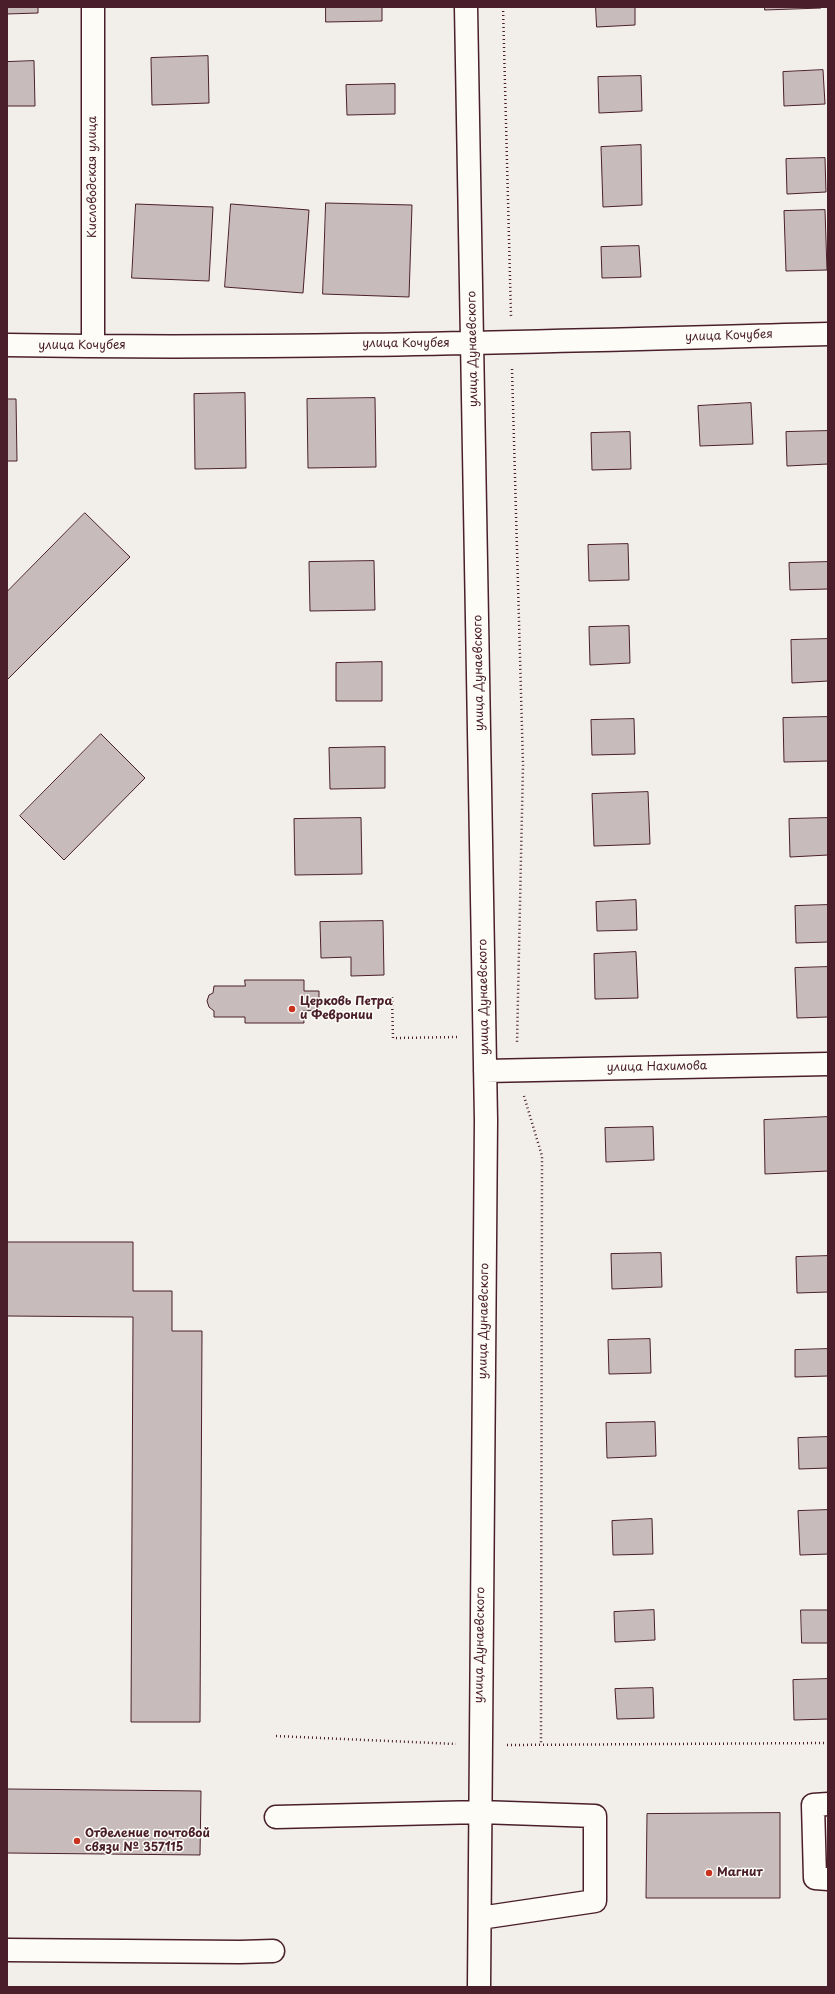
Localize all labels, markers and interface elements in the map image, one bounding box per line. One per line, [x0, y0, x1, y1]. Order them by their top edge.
street label: Кисловодская улица [86, 116, 100, 238]
street label: улица Дунаевского [465, 291, 481, 407]
street label: улица Кочубея [685, 327, 773, 345]
street label: улица Кочубея [362, 337, 450, 351]
street label: улица Кочубея [38, 339, 126, 353]
street label: улица Дунаевского [471, 615, 487, 731]
street label: улица Дунаевского [476, 939, 492, 1055]
place label: Церковь Петра и Февронии [300, 995, 393, 1023]
marker: Церковь Петра и Февронии [287, 1004, 297, 1014]
street label: улица Нахимова [607, 1059, 707, 1075]
street label: улица Дунаевского [476, 1263, 492, 1379]
street label: улица Дунаевского [472, 1587, 488, 1703]
place label: Отделение почтовой связи № 357115 [85, 1827, 210, 1855]
marker: Отделение почтовой связи № 357115 [72, 1836, 82, 1846]
place label: Магнит [717, 1866, 763, 1880]
marker: Магнит [704, 1868, 714, 1878]

